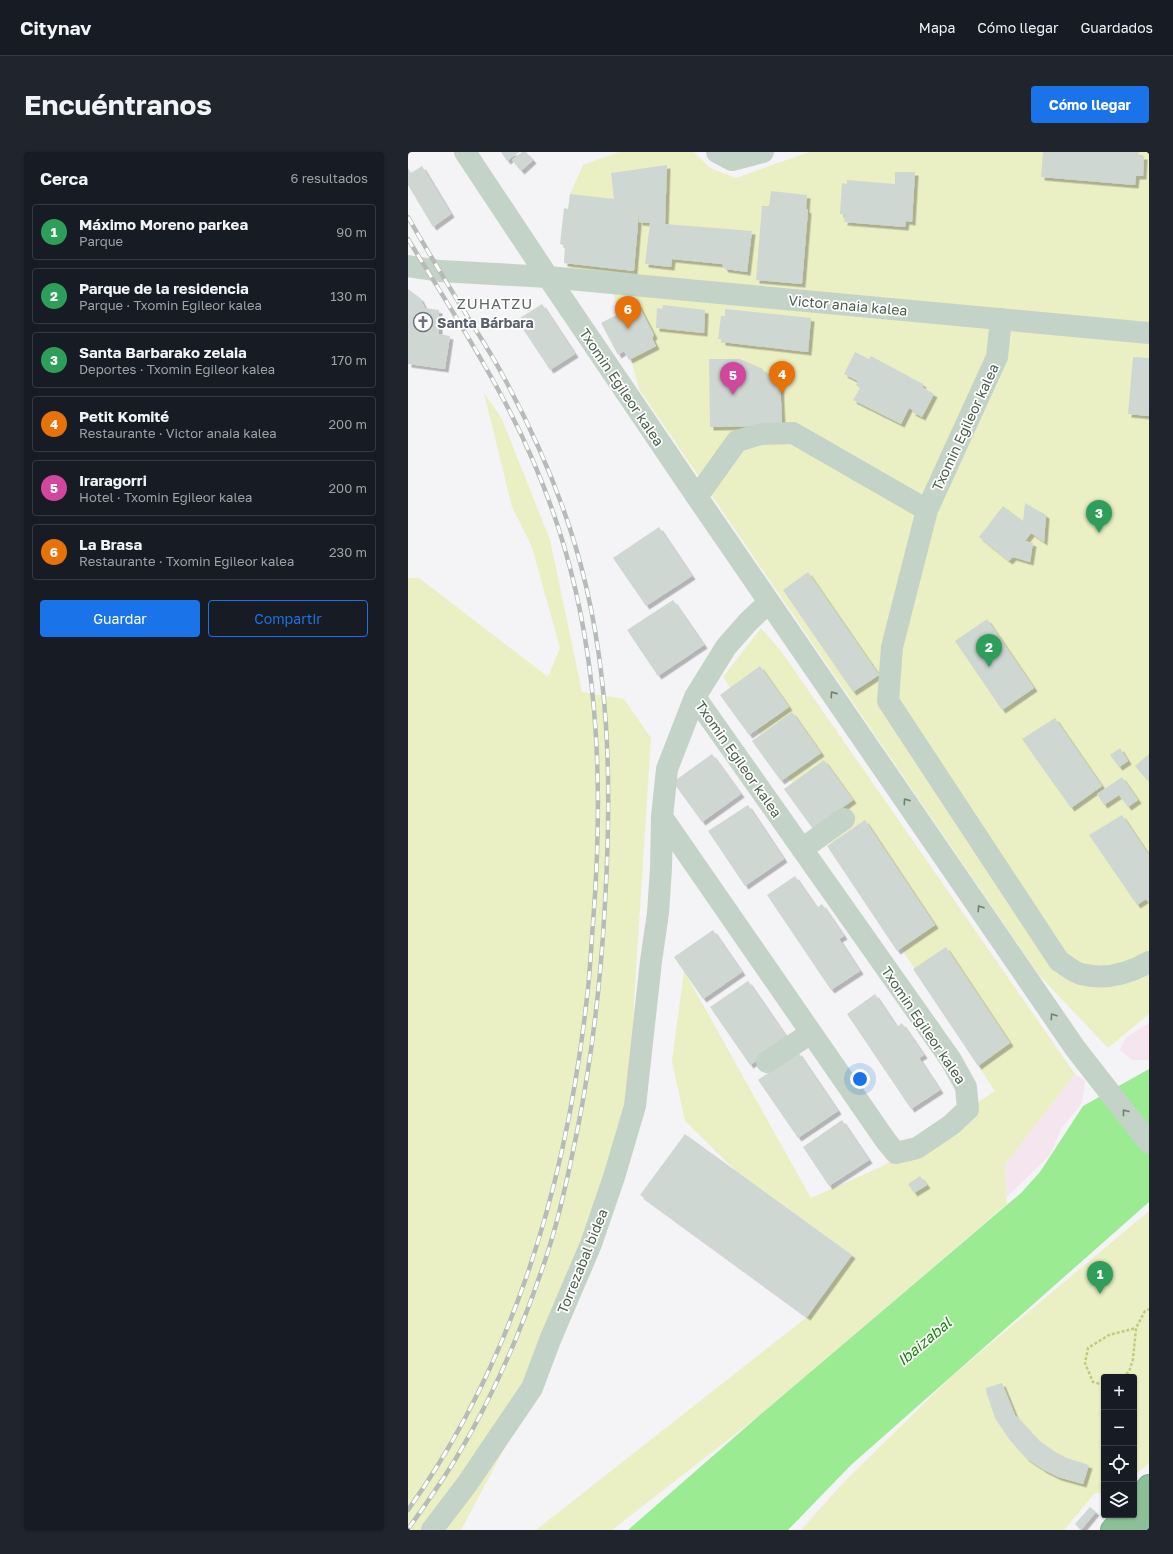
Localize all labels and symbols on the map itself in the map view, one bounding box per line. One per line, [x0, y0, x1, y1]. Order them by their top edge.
street label: Victor anaia kalea [788, 291, 908, 319]
district label: ZUHATZU [457, 294, 533, 312]
pin: 6 [615, 296, 641, 329]
church icon: Santa Bárbara [412, 311, 434, 333]
place label: Santa Bárbara [437, 314, 534, 331]
street label: Txomin Egileor kalea [576, 325, 668, 449]
pin: 4 [769, 361, 795, 394]
street label: Txomin Egileor kalea [928, 361, 1002, 493]
pin: 5 [720, 362, 746, 395]
pin: 3 [1086, 500, 1112, 533]
pin: 2 [976, 634, 1002, 667]
one-way arrow [830, 691, 837, 698]
street label: Txomin Egileor kalea [692, 697, 786, 821]
one-way arrow [903, 798, 911, 805]
one-way arrow [977, 905, 985, 912]
street label: Txomin Egileor kalea [878, 963, 970, 1087]
one-way arrow [1050, 1013, 1058, 1020]
your location [850, 1069, 870, 1089]
one-way arrow [1123, 1110, 1130, 1117]
street label: Torrezabal bidea [553, 1206, 611, 1316]
pin: 1 [1087, 1261, 1113, 1294]
water label: Ibaizabal [893, 1312, 956, 1369]

